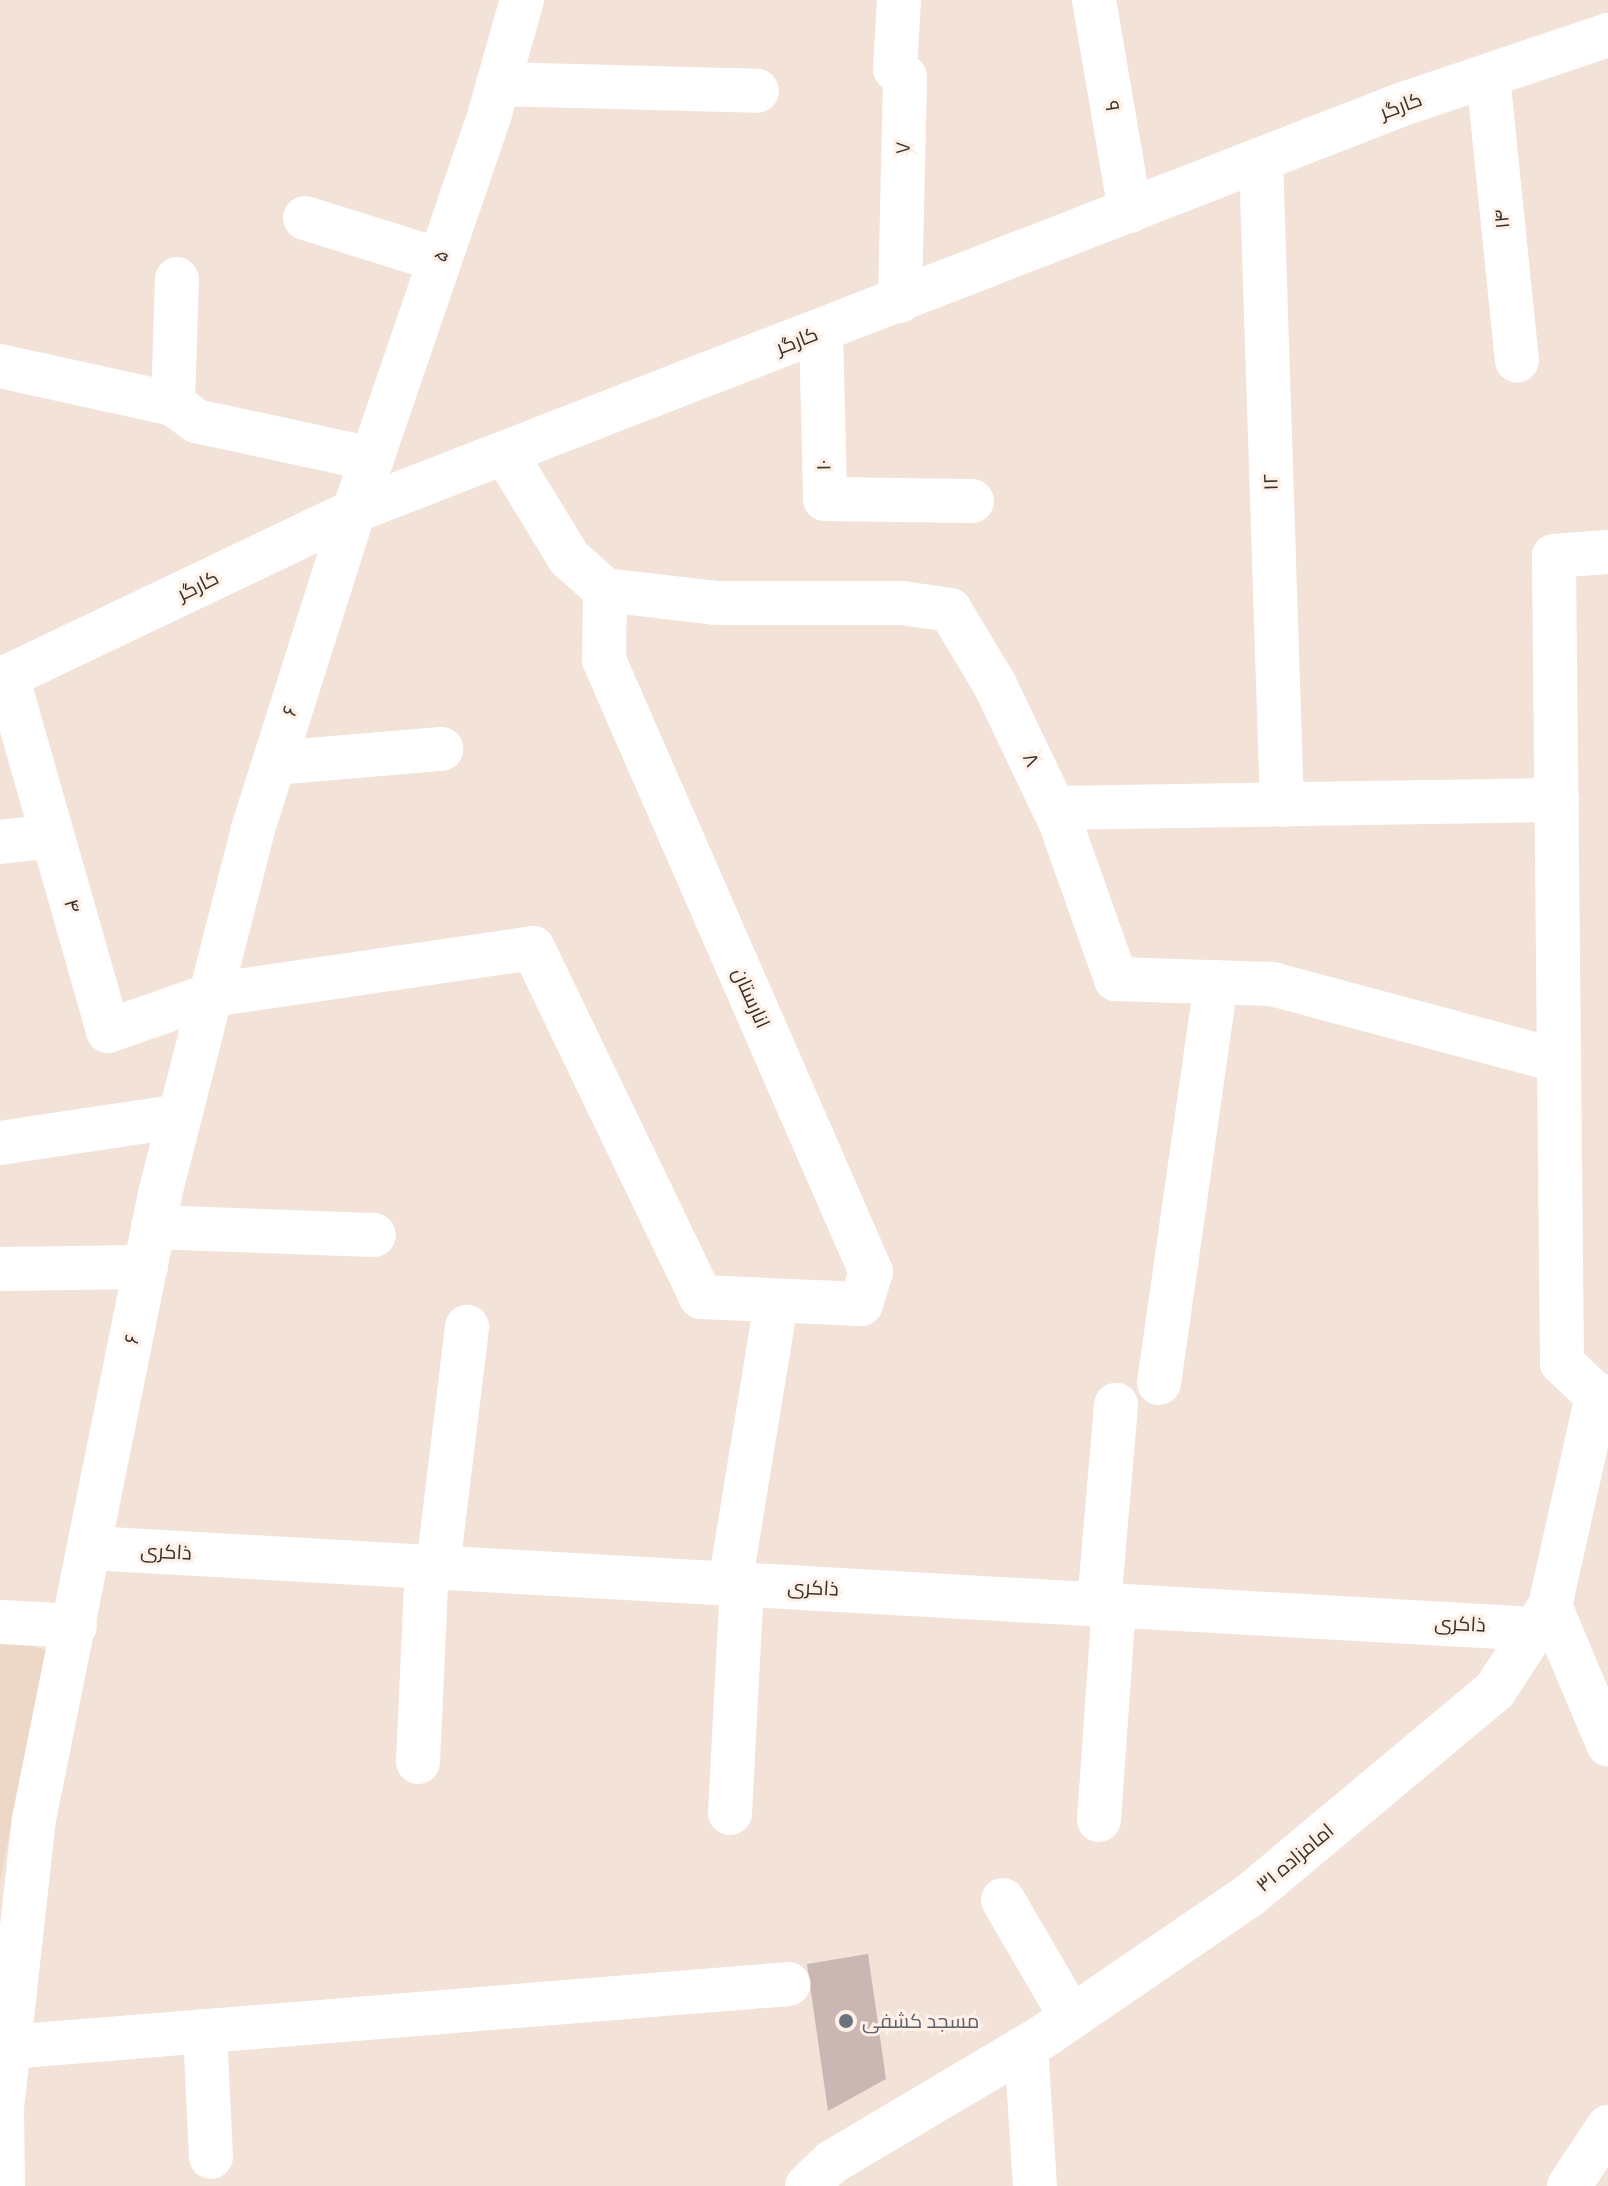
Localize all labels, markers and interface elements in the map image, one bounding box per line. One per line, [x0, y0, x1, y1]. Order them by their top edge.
street label: کارگر [1377, 87, 1425, 125]
street label: ۹ [1099, 99, 1125, 113]
street label: ۷ [891, 142, 915, 154]
street label: ۱۴ [1489, 208, 1515, 230]
street label: ۵ [428, 247, 454, 265]
street label: کارگر [773, 322, 821, 360]
street label: ۱۰ [812, 459, 836, 471]
street label: ۱۲ [1259, 473, 1283, 491]
street label: کارگر [173, 566, 223, 606]
street label: ۶ [277, 703, 303, 719]
street label: ۸ [1017, 749, 1045, 771]
street label: ۴ [59, 896, 85, 916]
street label: انارستان [727, 964, 775, 1032]
street label: ۶ [119, 1332, 145, 1346]
street label: ذاکری [140, 1539, 192, 1565]
street label: ذاکری [787, 1575, 839, 1601]
street label: ذاکری [1434, 1611, 1486, 1637]
street label: امامزاده ۳۱ [1251, 1819, 1339, 1897]
place label: مسجد کشفی [862, 2009, 979, 2033]
marker: مسجد کشفی [837, 2012, 855, 2030]

